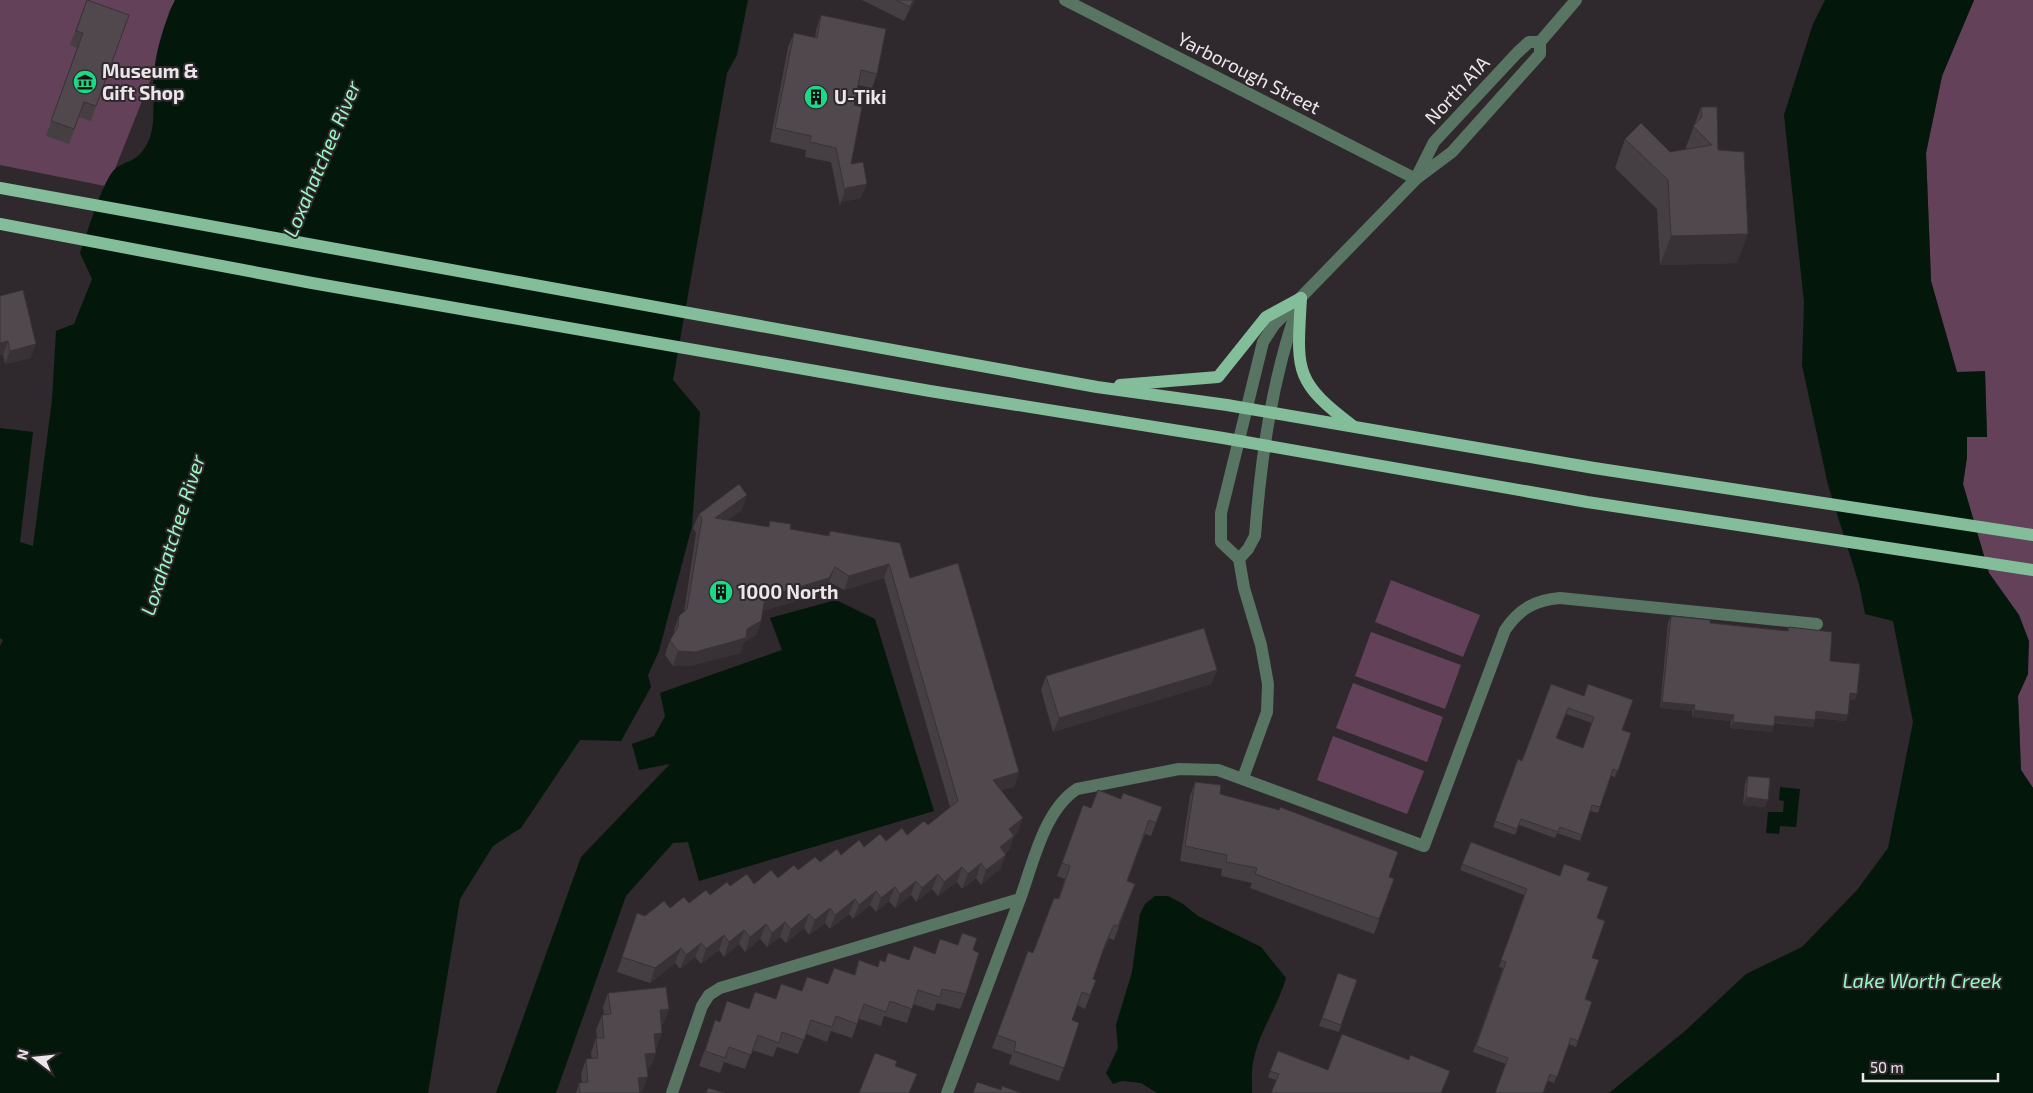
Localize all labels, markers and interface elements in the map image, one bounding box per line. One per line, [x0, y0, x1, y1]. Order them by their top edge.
street label: Yarborough Street [1174, 27, 1324, 118]
street label: North A1A [1419, 51, 1494, 128]
place label: Museum & Gift Shop [102, 59, 198, 104]
museum icon: Museum & Gift Shop [72, 69, 98, 95]
water label: Loxahatchee River [277, 76, 365, 240]
building icon: U-Tiki [803, 84, 829, 110]
place label: U-Tiki [834, 85, 886, 108]
water label: Loxahatchee River [135, 450, 210, 618]
building icon: 1000 North [708, 579, 734, 605]
place label: 1000 North [738, 580, 839, 603]
water label: Lake Worth Creek [1842, 968, 2002, 992]
north arrow [10, 1033, 60, 1083]
text: N [12, 1047, 32, 1061]
scale bar [1863, 1050, 1998, 1082]
text: 50 m [1870, 1058, 1904, 1076]

